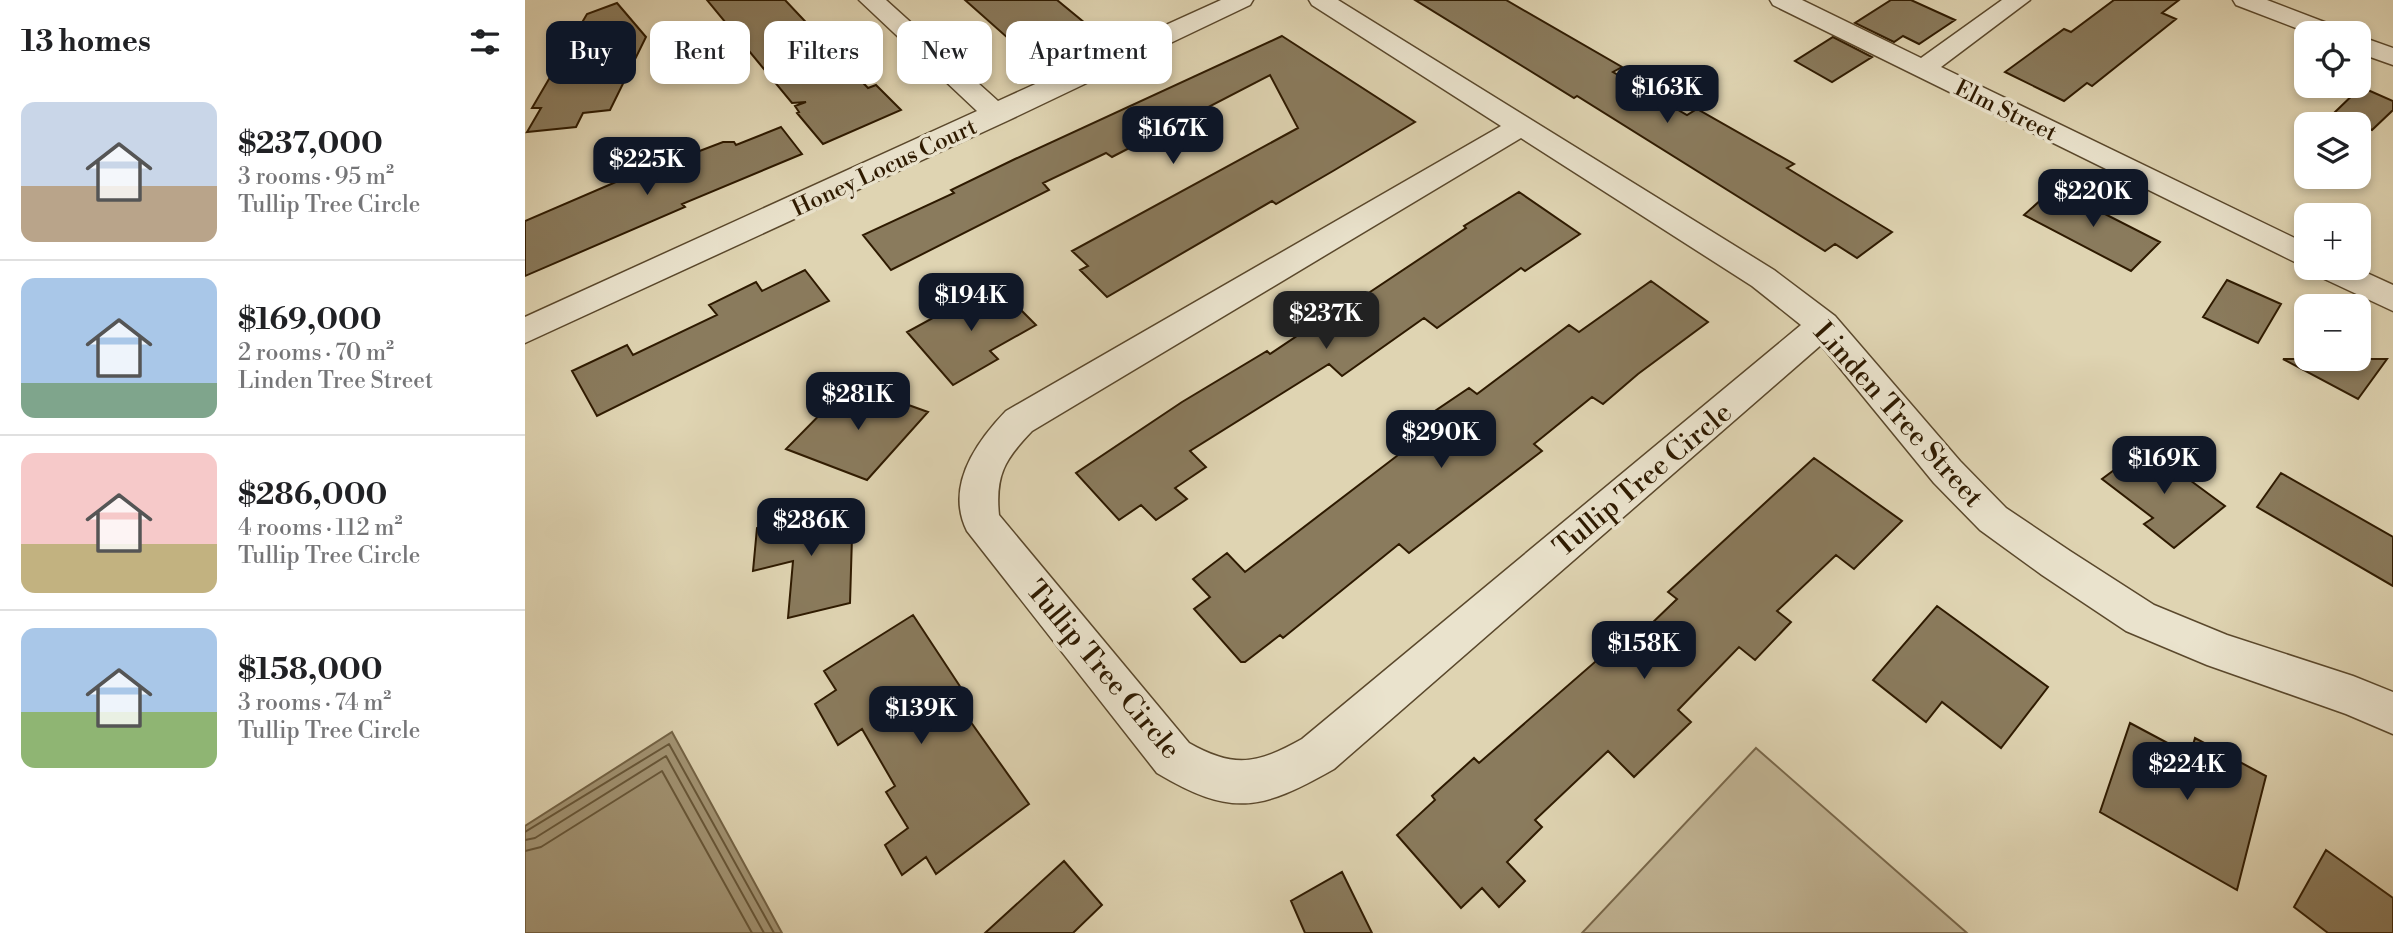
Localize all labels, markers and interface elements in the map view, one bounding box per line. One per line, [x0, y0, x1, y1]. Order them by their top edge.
chip: Buy [546, 21, 636, 84]
chip: Rent [650, 21, 750, 84]
chip: Filters [764, 21, 883, 84]
chip: New [897, 21, 992, 84]
chip: Apartment [1006, 21, 1172, 84]
map controls [2294, 21, 2371, 371]
button: locate [2294, 21, 2371, 98]
text: 13 homes [21, 23, 151, 61]
icon: filters [466, 23, 504, 61]
pin: $163K [1618, 66, 1716, 125]
text: $163K [1632, 74, 1702, 102]
street label: Elm Street [1950, 74, 2061, 148]
pin: $167K [1124, 106, 1222, 166]
button: layers [2294, 112, 2371, 189]
street label: Honey Locus Court [788, 113, 981, 223]
text: $167K [1138, 115, 1208, 143]
text: $237,000 [238, 125, 383, 163]
icon: home [77, 130, 161, 214]
pin: $225K [598, 138, 696, 197]
text: $225K [609, 146, 685, 174]
text: 3 rooms · 95 m² [238, 163, 394, 191]
pin: $220K [2044, 170, 2142, 229]
text: $220K [2054, 178, 2132, 206]
text: Tullip Tree Circle [238, 191, 420, 219]
button: + [2294, 203, 2371, 280]
pin: $194K [922, 274, 1020, 333]
text: $194K [935, 282, 1007, 310]
pin: $237K [1277, 292, 1375, 351]
button: − [2294, 294, 2371, 371]
text: $237K [1289, 300, 1363, 328]
text: $169,000 [238, 301, 382, 339]
icon: home [77, 306, 161, 390]
street label: Linden Tree Street [1805, 315, 1990, 515]
text: 2 rooms · 70 m² [238, 339, 394, 367]
text: Linden Tree Street [238, 367, 433, 395]
pin: $281K [809, 372, 907, 432]
text: $281K [822, 381, 894, 409]
street label: Tullip Tree Circle [1547, 395, 1739, 565]
pin: $290K [1392, 410, 1490, 470]
text: $290K [1402, 419, 1480, 447]
pin: $169K [2115, 436, 2213, 496]
text: $169K [2128, 445, 2200, 473]
text: $286,000 [238, 476, 387, 514]
icon: home [77, 481, 161, 565]
pin: $286K [762, 498, 860, 558]
text: $286K [773, 507, 849, 535]
text: 4 rooms · 112 m² [238, 514, 403, 542]
text: Tullip Tree Circle [238, 542, 420, 570]
street label: Tullip Tree Circle [1018, 574, 1188, 766]
pin: $158K [1595, 622, 1693, 681]
text: $158K [1608, 630, 1680, 658]
text: $158,000 [238, 651, 383, 689]
icon: home [77, 656, 161, 740]
pin: $139K [872, 686, 970, 746]
text: 3 rooms · 74 m² [238, 689, 391, 717]
text: $139K [885, 695, 957, 723]
text: Tullip Tree Circle [238, 717, 420, 745]
pin: $224K [2138, 742, 2236, 802]
text: $224K [2149, 751, 2225, 779]

